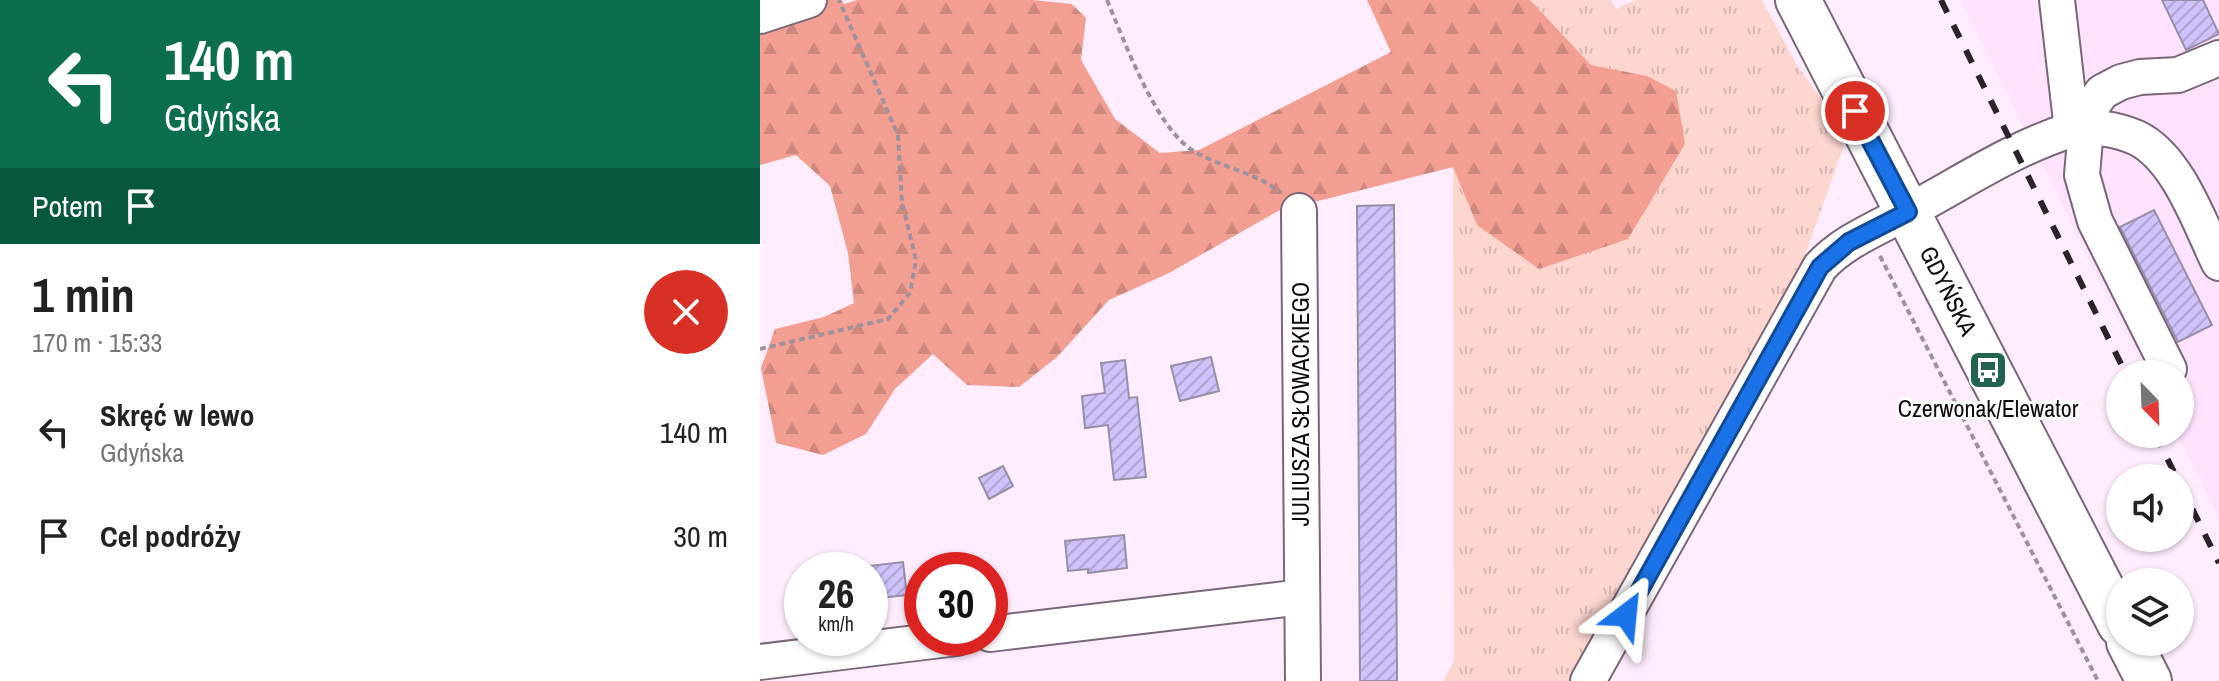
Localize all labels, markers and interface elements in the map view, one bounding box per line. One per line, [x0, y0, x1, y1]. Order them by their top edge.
text: 140 m [164, 22, 294, 97]
icon: left [32, 32, 136, 136]
pin [1821, 77, 1889, 145]
icon: arrive [1833, 89, 1877, 133]
text: Gdyńska [164, 94, 281, 142]
icon: arrive [119, 184, 163, 228]
text: Potem [32, 186, 103, 226]
street label: GDYŃSKA [1913, 240, 1985, 341]
text: 1 min [32, 262, 135, 327]
button: close [644, 270, 728, 354]
street label: JULIUSZA SŁOWACKIEGO [1284, 282, 1316, 526]
text: 170 m · 15:33 [32, 325, 162, 360]
bus stop icon: Czerwonak/Elewator [1967, 349, 2009, 391]
north arrow [2106, 360, 2194, 448]
map controls [2106, 360, 2194, 656]
place label: Czerwonak/Elewator [1898, 392, 2079, 424]
text: Skręć w lewo [100, 395, 255, 435]
icon: left [32, 410, 76, 454]
text: 140 m [660, 412, 728, 452]
text: Gdyńska [100, 435, 184, 470]
button: sound [2106, 464, 2194, 552]
icon: arrive [32, 514, 76, 558]
text: Cel podróży [100, 516, 241, 556]
text: 30 m [673, 516, 728, 556]
speed limit sign: 30 [904, 552, 1008, 656]
text: 26 [818, 567, 854, 620]
button: layers [2106, 568, 2194, 656]
position arrow [1584, 573, 1668, 657]
text: km/h [818, 610, 854, 637]

